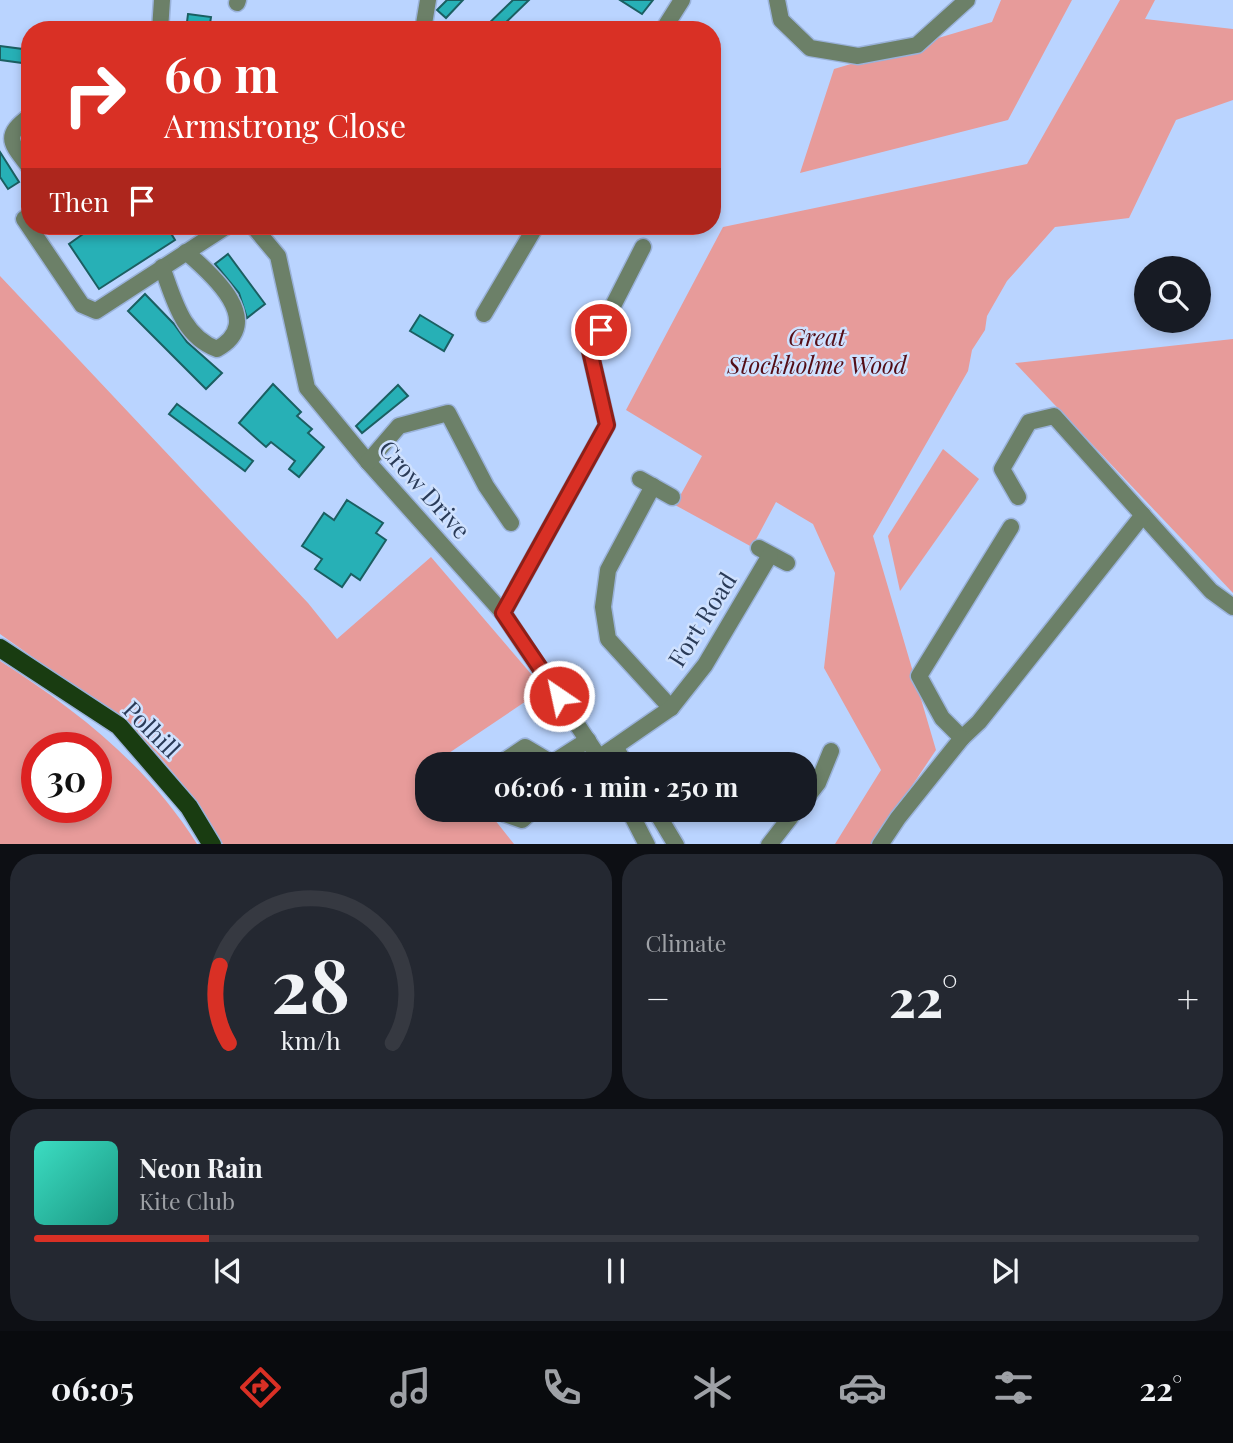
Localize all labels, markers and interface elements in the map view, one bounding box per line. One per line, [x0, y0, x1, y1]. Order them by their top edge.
text: 60 m [164, 40, 279, 105]
icon: right [49, 49, 140, 140]
text: Armstrong Close [164, 103, 406, 146]
icon: arrive [123, 182, 161, 220]
text: Then [49, 184, 109, 219]
map controls [1134, 256, 1211, 333]
button: search [1134, 256, 1211, 333]
pin [571, 300, 631, 360]
icon: arrive [582, 311, 620, 349]
park label: Great Stockholme Wood [726, 320, 908, 380]
street label: Crow Drive [373, 433, 478, 545]
street label: Fort Road [660, 566, 743, 672]
position arrow [522, 659, 596, 733]
street label: Polhill [117, 693, 188, 764]
speed limit sign: 30 [21, 732, 112, 823]
text: 06:06 · 1 min · 250 m [494, 769, 738, 804]
text: Climate [646, 927, 726, 958]
text: 28 [271, 934, 350, 1031]
text: 22° [889, 962, 958, 1031]
text: − [646, 972, 670, 1023]
text: + [1177, 972, 1199, 1023]
text: km/h [281, 1022, 341, 1055]
text: Neon Rain [139, 1150, 263, 1185]
text: Kite Club [139, 1185, 235, 1216]
icon: previous [209, 1252, 247, 1290]
icon: pause [597, 1252, 635, 1290]
icon: next [986, 1252, 1024, 1290]
icon: directions [236, 1363, 285, 1412]
icon: music [386, 1363, 435, 1412]
icon: phone [537, 1363, 586, 1412]
icon: climate [688, 1363, 737, 1412]
icon: car [838, 1363, 887, 1412]
icon: filters [989, 1363, 1038, 1412]
text: 06:05 [51, 1366, 134, 1409]
text: 22° [1140, 1366, 1182, 1409]

